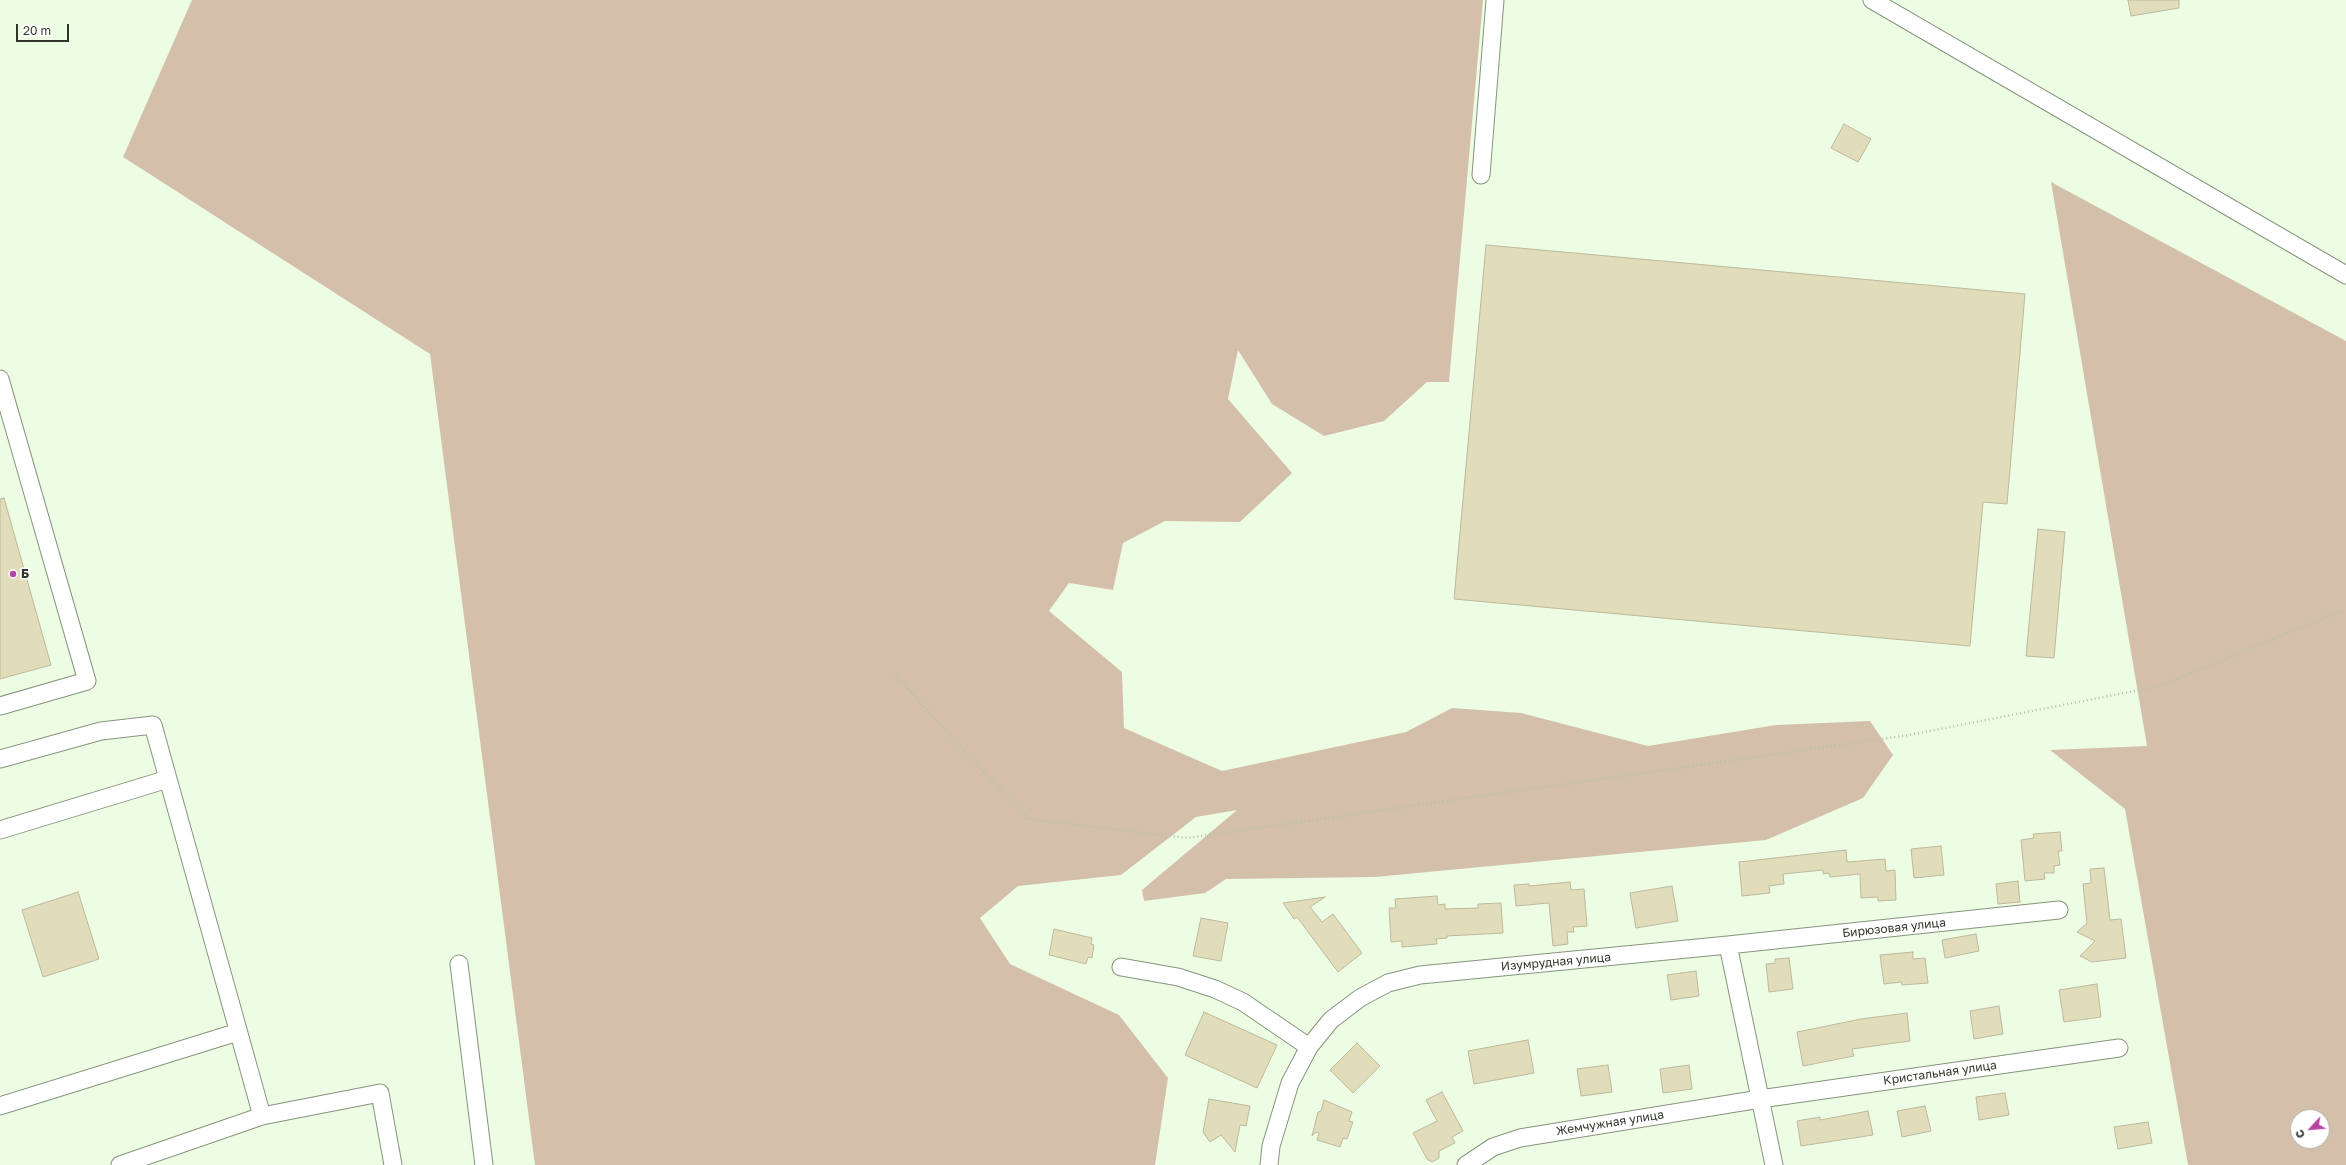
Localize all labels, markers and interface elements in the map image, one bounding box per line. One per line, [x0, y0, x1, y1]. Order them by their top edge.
scale bar [18, 16, 71, 42]
text: 20 m [23, 23, 51, 38]
place label: Б [21, 567, 29, 581]
marker: Б [8, 569, 18, 579]
street label: Бирюзовая улица [1842, 915, 1946, 941]
street label: Изумрудная улица [1500, 950, 1612, 974]
street label: Кристальная улица [1882, 1058, 1998, 1088]
street label: Жемчужная улица [1555, 1107, 1665, 1139]
north arrow [2290, 1109, 2330, 1149]
text: С [2292, 1128, 2307, 1140]

